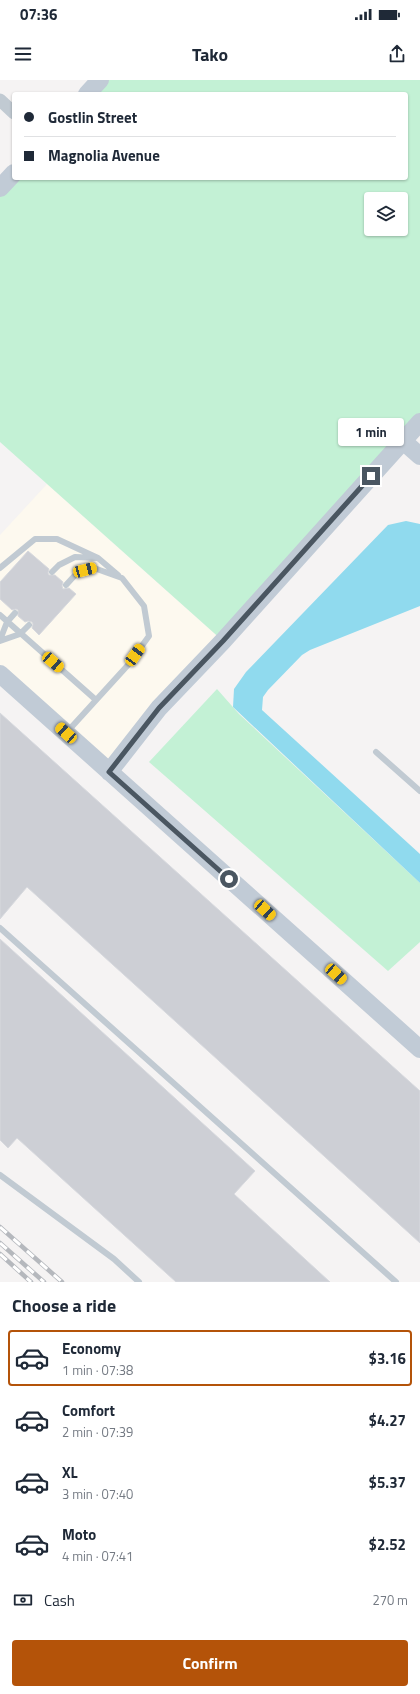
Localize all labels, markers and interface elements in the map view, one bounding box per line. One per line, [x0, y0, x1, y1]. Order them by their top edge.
text: 07:36 [20, 3, 57, 26]
text: Tako [192, 41, 228, 68]
icon: menu [12, 43, 34, 65]
icon: share [386, 43, 408, 65]
text: Gostlin Street [48, 106, 137, 129]
text: Magnolia Avenue [48, 144, 160, 167]
map controls [364, 192, 408, 236]
button: layers [364, 192, 408, 236]
callout: 1 min [338, 418, 404, 446]
text: 1 min [355, 422, 387, 442]
route end [362, 467, 380, 485]
car [72, 561, 98, 579]
car [123, 642, 147, 668]
car [40, 650, 66, 674]
car [53, 721, 79, 745]
route start [220, 870, 238, 888]
car [252, 898, 278, 922]
car [323, 962, 349, 986]
text: Choose a ride [12, 1292, 116, 1319]
text: Economy [62, 1337, 121, 1360]
icon: car [14, 1340, 50, 1376]
text: $3.16 [369, 1347, 406, 1370]
text: 1 min · 07:38 [62, 1360, 133, 1380]
text: Comfort [62, 1399, 115, 1422]
icon: car [14, 1402, 50, 1438]
text: $4.27 [369, 1409, 406, 1432]
text: 2 min · 07:39 [62, 1422, 133, 1442]
text: XL [62, 1461, 78, 1484]
icon: car [14, 1464, 50, 1500]
text: $5.37 [369, 1471, 406, 1494]
text: 3 min · 07:40 [62, 1484, 133, 1504]
text: Moto [62, 1523, 96, 1546]
icon: car [14, 1526, 50, 1562]
text: $2.52 [369, 1533, 406, 1556]
text: 4 min · 07:41 [62, 1546, 133, 1566]
icon: cash [12, 1589, 34, 1611]
text: Cash [44, 1589, 75, 1612]
text: 270 m [372, 1590, 408, 1610]
button: Confirm [12, 1640, 408, 1686]

